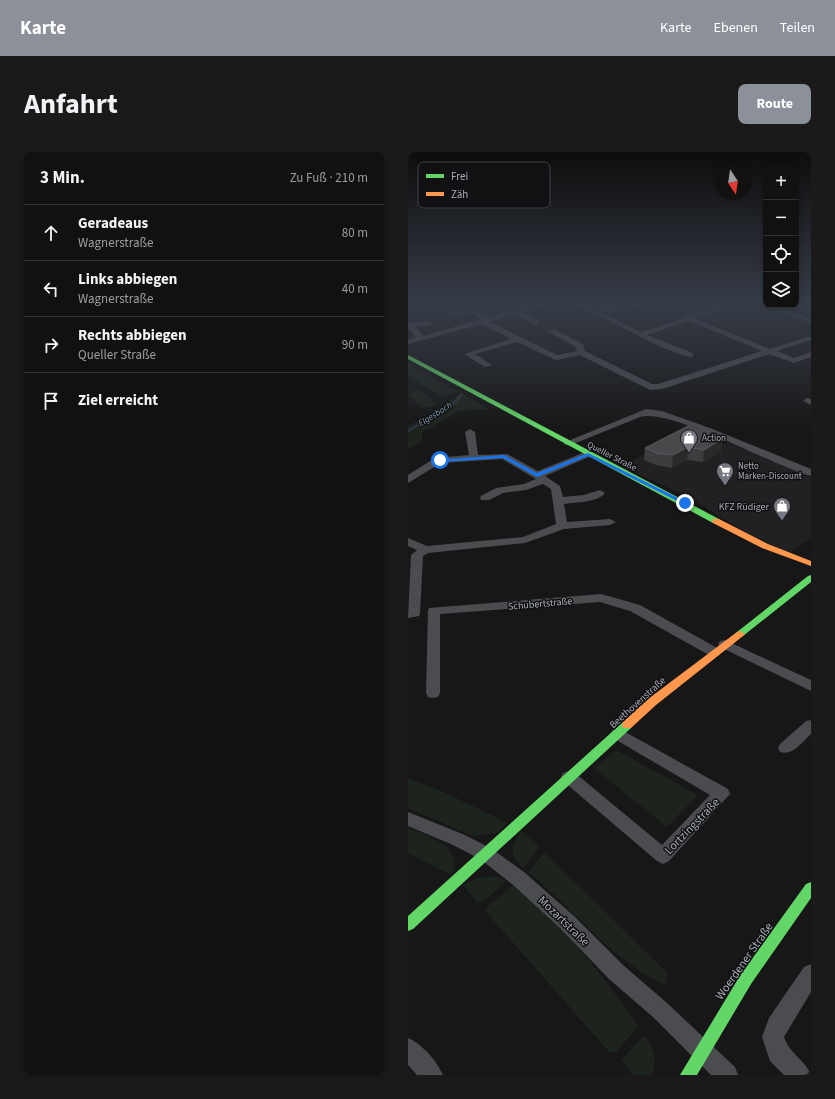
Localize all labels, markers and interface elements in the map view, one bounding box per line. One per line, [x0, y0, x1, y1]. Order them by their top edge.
text: Karte [20, 15, 66, 42]
text: Karte [660, 18, 692, 38]
text: Ebenen [714, 18, 758, 38]
text: Teilen [780, 18, 815, 38]
text: Anfahrt [24, 84, 118, 124]
button: Route [738, 84, 811, 124]
legend [418, 162, 550, 208]
north arrow [715, 164, 751, 200]
map controls [763, 164, 799, 308]
button: + [763, 164, 799, 200]
text: 3 Min. [40, 166, 85, 190]
text: Zu Fuß · 210 m [290, 169, 368, 187]
text: Frei [451, 169, 468, 184]
text: Zäh [451, 187, 468, 202]
button: − [763, 200, 799, 236]
text: Geradeaus [78, 213, 148, 234]
icon: ahead [40, 222, 62, 244]
text: 80 m [342, 224, 368, 242]
text: Wagnerstraße [78, 234, 153, 252]
button: locate [763, 236, 799, 272]
text: Links abbiegen [78, 269, 177, 290]
button: layers [763, 272, 799, 308]
icon: left [40, 278, 62, 300]
text: 40 m [342, 280, 368, 298]
text: Wagnerstraße [78, 290, 153, 308]
text: Rechts abbiegen [78, 325, 187, 346]
icon: right [40, 334, 62, 356]
text: 90 m [342, 336, 368, 354]
text: Queller Straße [78, 346, 156, 364]
icon: arrive [40, 390, 62, 412]
text: Ziel erreicht [78, 390, 158, 411]
water label: Elgesbach [416, 399, 455, 430]
shop icon: Action [679, 428, 699, 453]
place label: Action [702, 432, 726, 445]
street label: Queller Straße [585, 438, 639, 475]
route start [431, 451, 449, 469]
place label: Netto Marken-Discount [738, 460, 802, 483]
supermarket icon: Netto Marken-Discount [715, 461, 735, 486]
route end [676, 494, 694, 512]
shop icon: KFZ Rüdiger [772, 496, 792, 521]
place label: KFZ Rüdiger [719, 500, 770, 514]
street label: Schubertstraße [507, 594, 573, 614]
street label: Beethovenstraße [606, 674, 669, 732]
street label: Lortzingstraße [661, 794, 724, 858]
street label: Mozartstraße [534, 892, 593, 950]
street label: Woerdener Straße [711, 919, 777, 1003]

